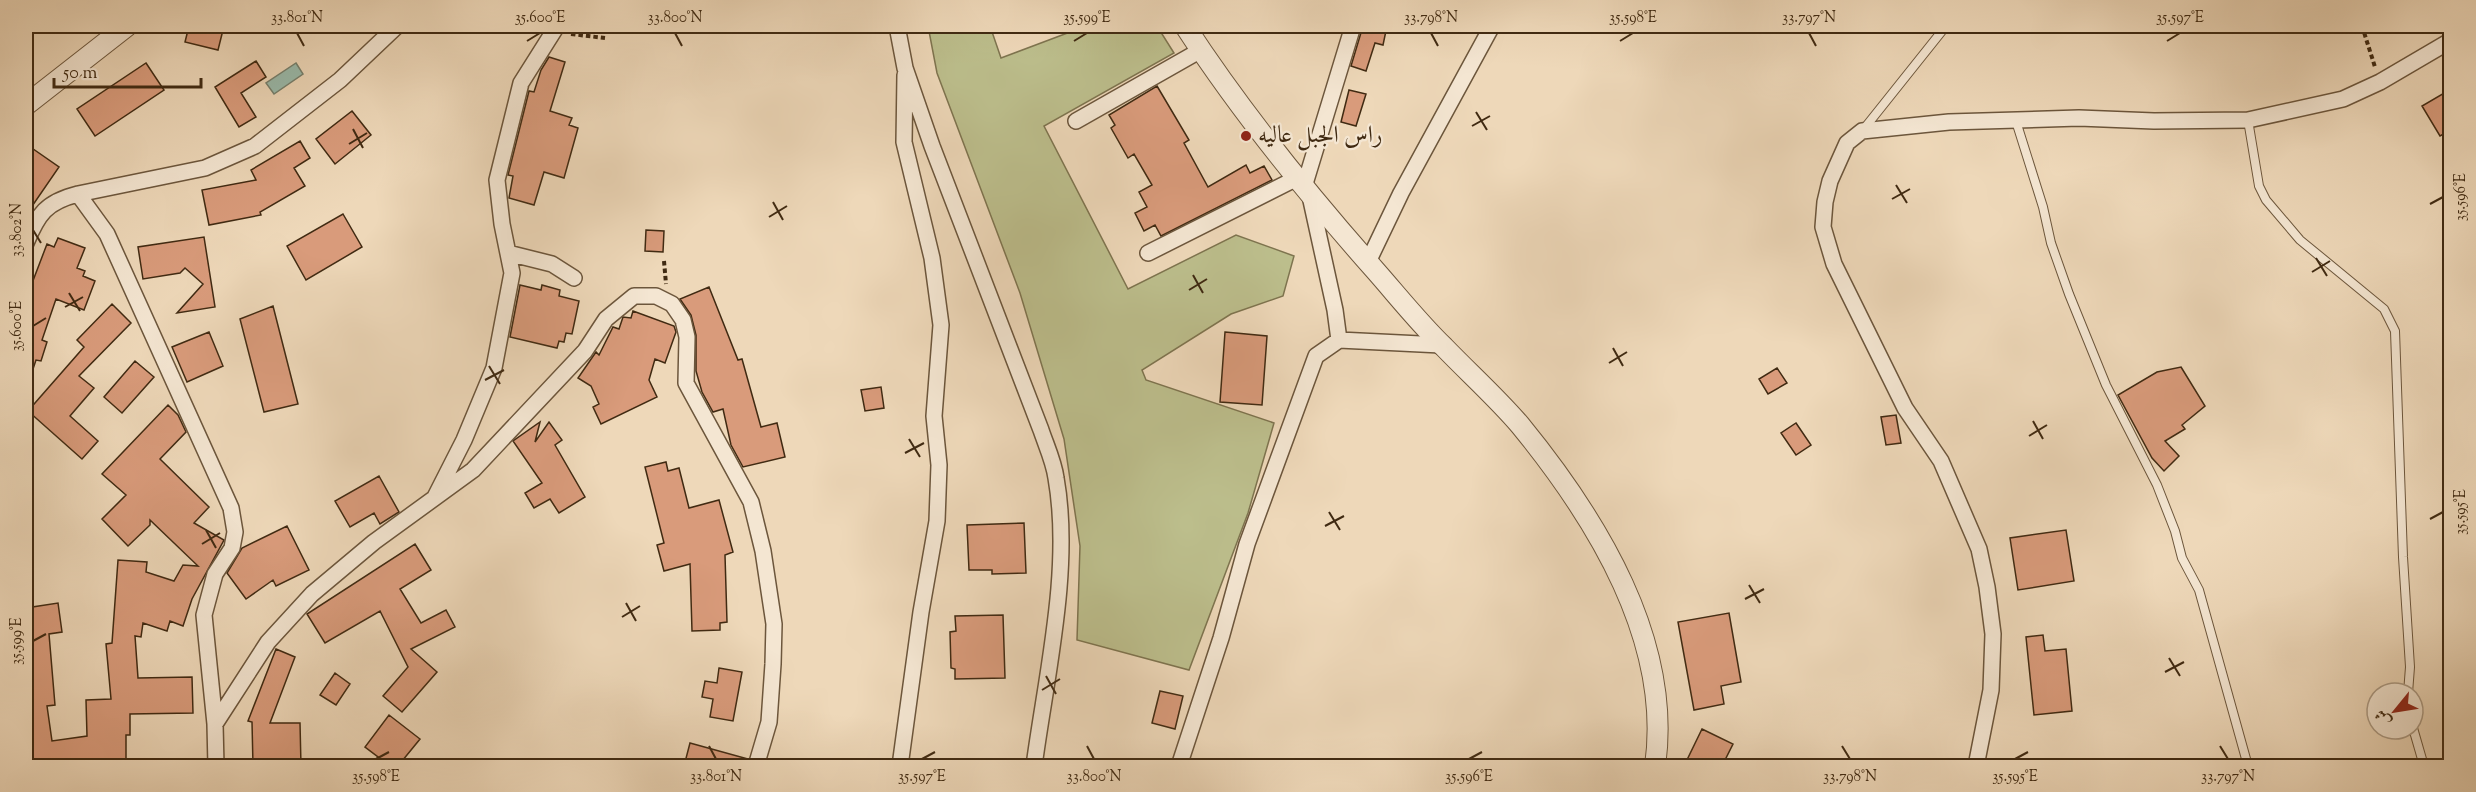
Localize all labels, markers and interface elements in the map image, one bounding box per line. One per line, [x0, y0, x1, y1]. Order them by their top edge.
text: 33.801°N [271, 8, 323, 29]
text: 35.600°E [515, 8, 565, 29]
text: 33.800°N [648, 8, 702, 29]
text: 35.599°E [1063, 8, 1111, 29]
text: 33.798°N [1404, 8, 1458, 29]
text: 35.598°E [1609, 8, 1657, 29]
text: 33.797°N [1782, 8, 1836, 29]
text: 35.597°E [2156, 8, 2204, 29]
scale bar [54, 51, 201, 89]
text: 50 m [62, 61, 98, 87]
place label: راس الجبل عاليه [1258, 119, 1383, 153]
marker: راس الجبل عاليه [1239, 129, 1253, 143]
text: 35.596°E [2451, 173, 2472, 221]
text: 33.802°N [7, 203, 28, 257]
text: 35.600°E [7, 301, 28, 351]
text: 35.595°E [2451, 489, 2472, 535]
text: 35.599°E [7, 617, 28, 665]
north arrow [2365, 681, 2425, 741]
text: ش [2370, 705, 2398, 730]
text: 35.598°E [352, 767, 400, 788]
text: 33.801°N [690, 767, 742, 788]
text: 35.597°E [898, 767, 946, 788]
text: 33.800°N [1067, 767, 1121, 788]
text: 35.596°E [1445, 767, 1493, 788]
text: 33.798°N [1823, 767, 1877, 788]
text: 35.595°E [1992, 767, 2038, 788]
text: 33.797°N [2201, 767, 2255, 788]

